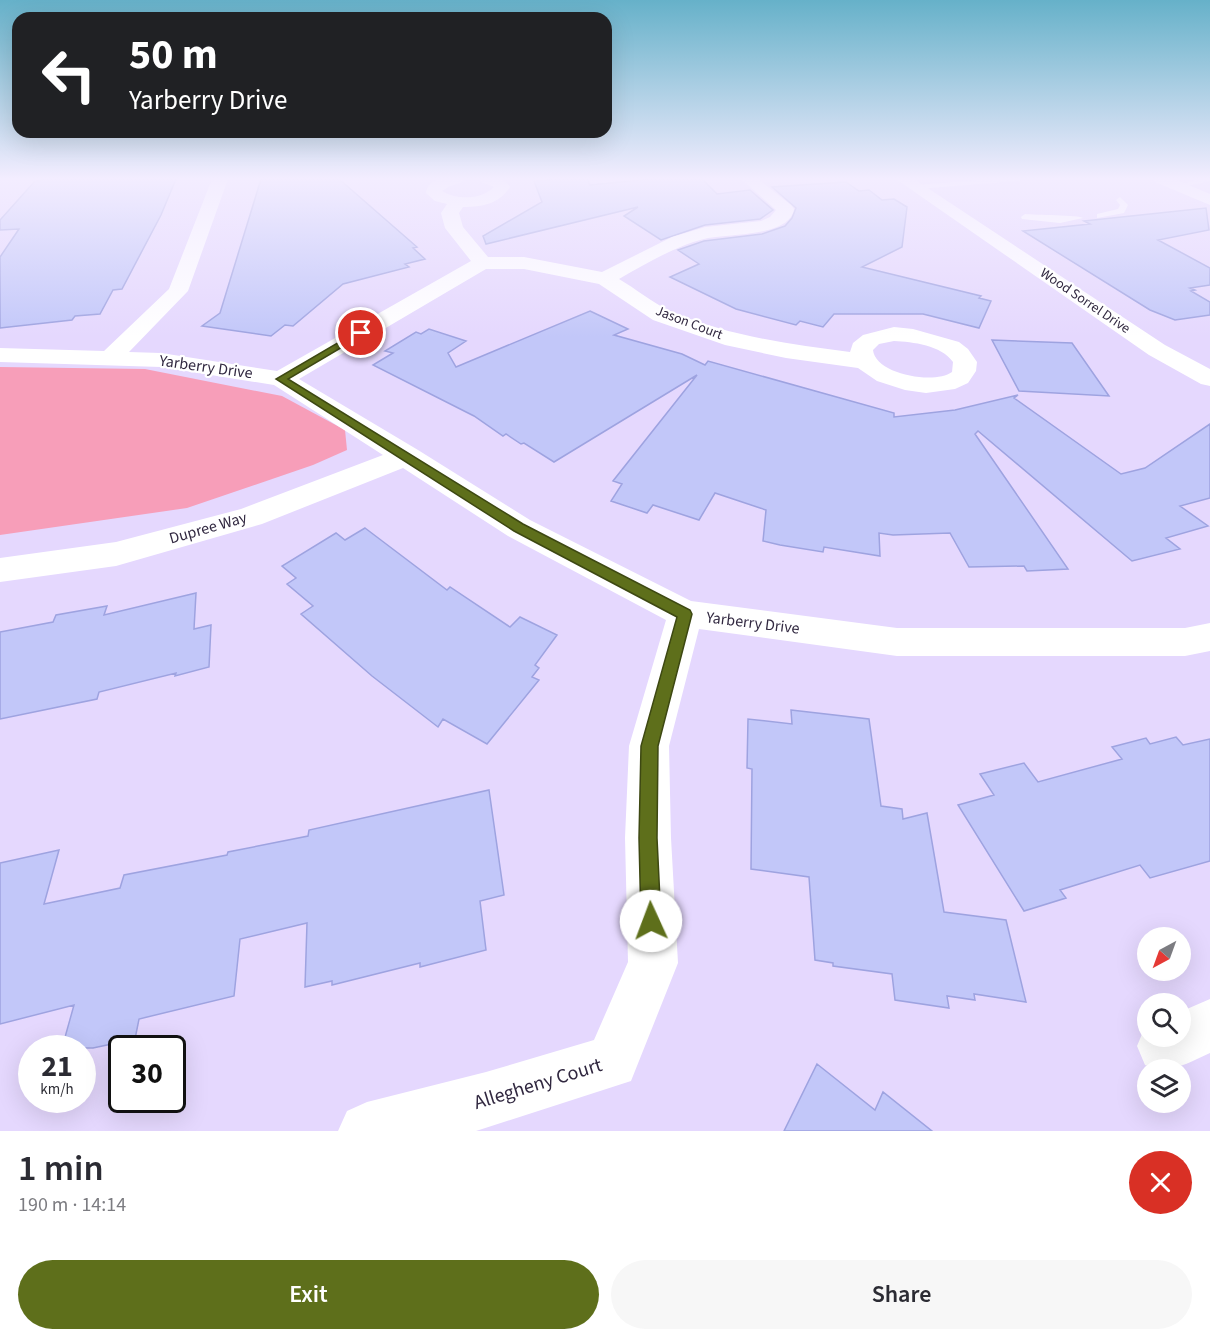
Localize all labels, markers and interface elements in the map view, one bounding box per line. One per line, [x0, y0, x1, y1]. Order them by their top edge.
text: 50 m [129, 25, 218, 85]
icon: left [30, 36, 108, 114]
text: Yarberry Drive [129, 81, 287, 120]
street label: Wood Sorrel Drive [1036, 263, 1134, 339]
street label: Jason Court [653, 301, 726, 345]
pin [335, 307, 386, 358]
icon: arrive [344, 316, 377, 349]
street label: Yarberry Drive [157, 349, 254, 384]
street label: Dupree Way [167, 506, 250, 550]
street label: Yarberry Drive [704, 606, 801, 640]
position arrow [619, 889, 683, 953]
north arrow [1137, 927, 1191, 981]
map controls [1137, 927, 1191, 1113]
button: search [1137, 993, 1191, 1047]
speed limit sign: 30 [108, 1035, 186, 1113]
text: 21 [41, 1045, 73, 1088]
street label: Allegheny Court [470, 1051, 606, 1117]
button: layers [1137, 1059, 1191, 1113]
text: km/h [40, 1079, 74, 1100]
text: 1 min [18, 1143, 104, 1194]
button: close [1129, 1151, 1192, 1214]
text: 190 m · 14:14 [18, 1191, 126, 1219]
button: Exit [18, 1260, 599, 1329]
button: Share [611, 1260, 1192, 1329]

